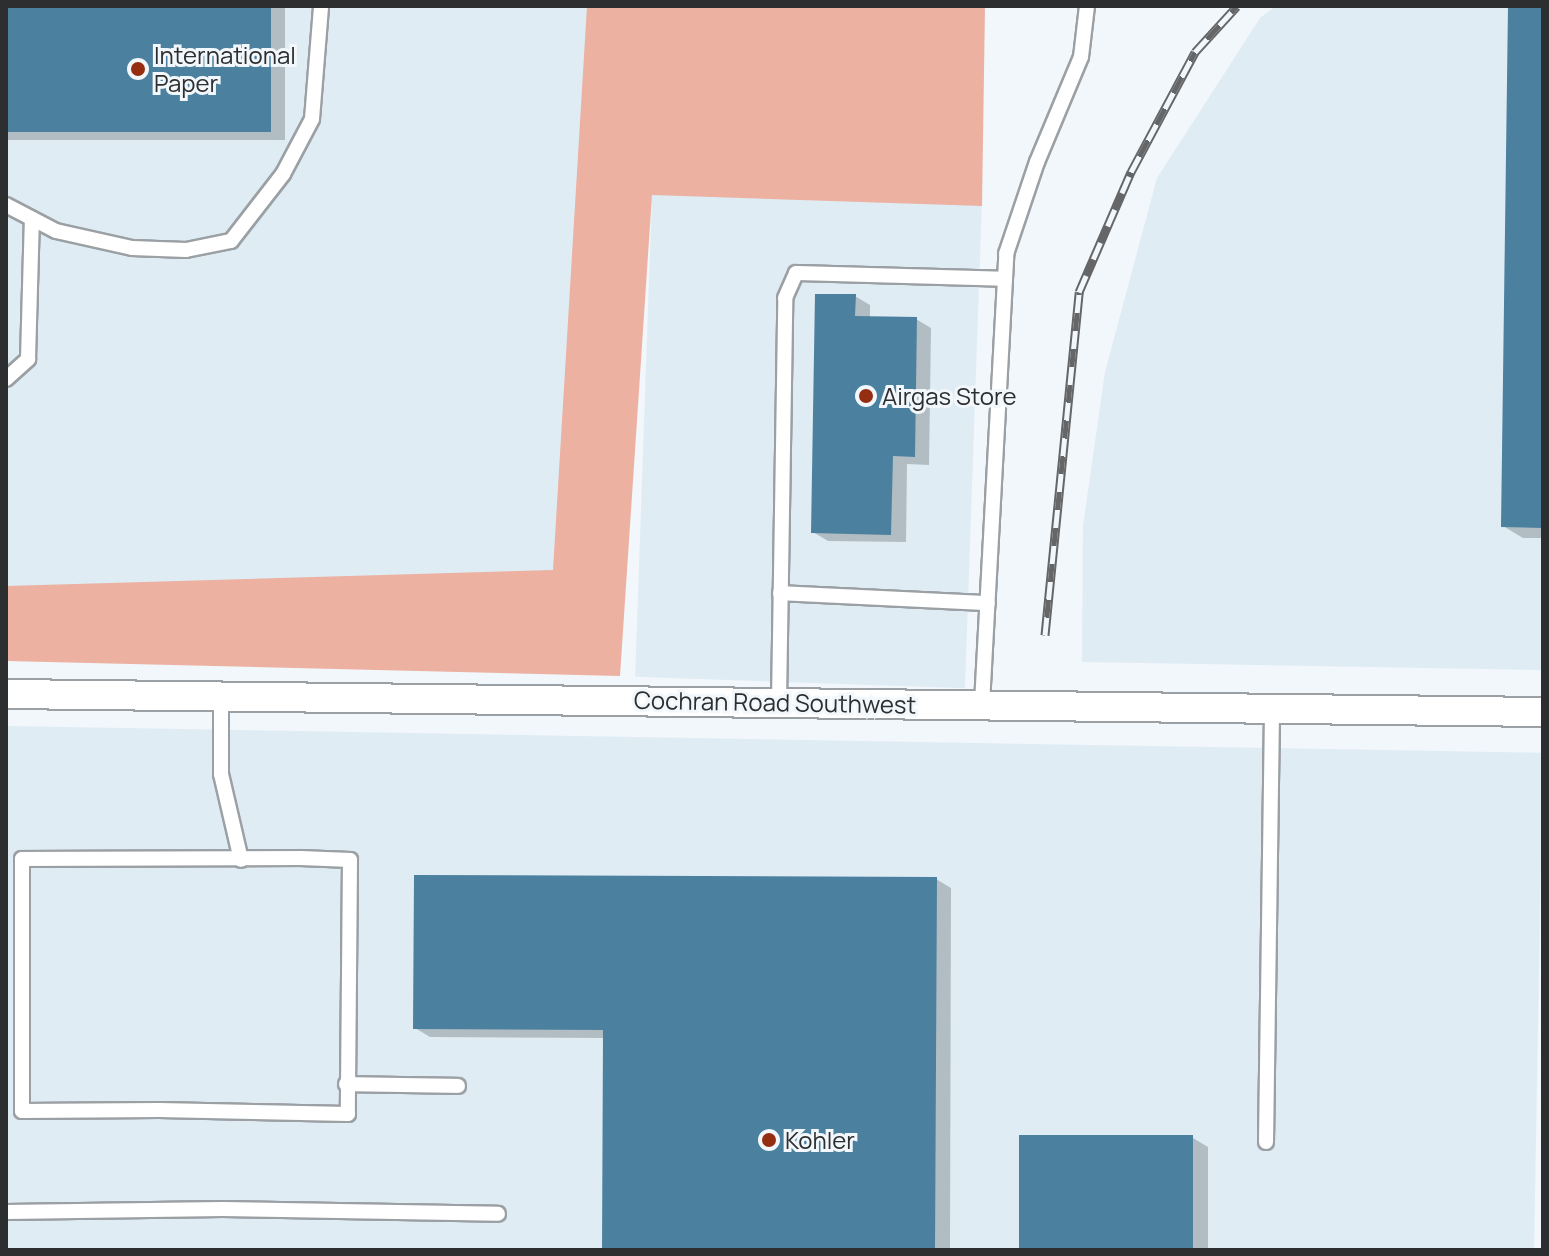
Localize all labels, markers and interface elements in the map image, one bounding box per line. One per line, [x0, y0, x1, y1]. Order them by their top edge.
place label: International Paper [154, 41, 296, 97]
marker: International Paper [129, 60, 147, 78]
place label: Airgas Store [882, 382, 1016, 410]
marker: Airgas Store [857, 387, 875, 405]
street label: Cochran Road Southwest [634, 685, 916, 719]
place label: Kohler [785, 1126, 855, 1154]
marker: Kohler [760, 1131, 778, 1149]

